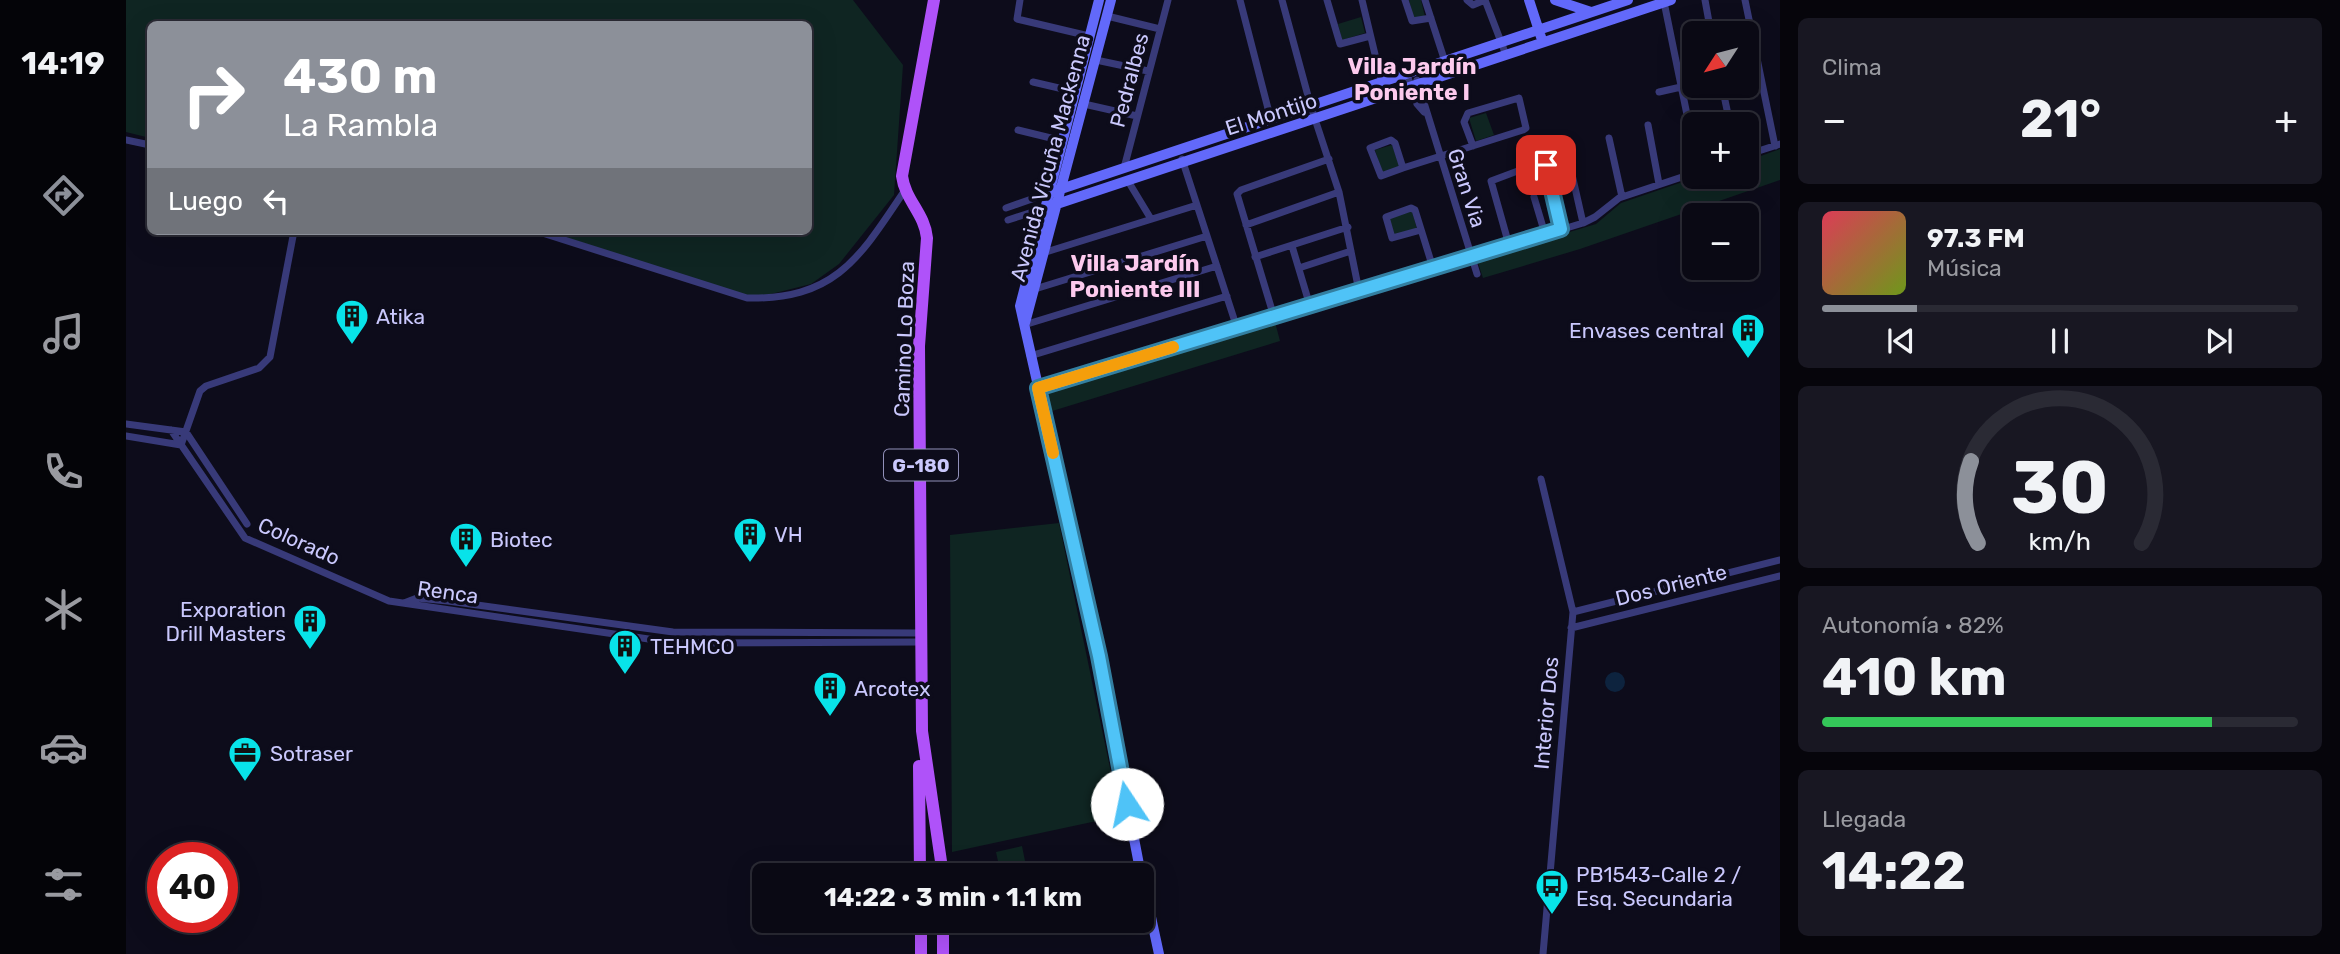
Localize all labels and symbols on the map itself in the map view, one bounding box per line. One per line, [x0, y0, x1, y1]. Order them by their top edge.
north arrow [1682, 21, 1759, 98]
street label: Pedralbes [1104, 30, 1154, 130]
street label: Avenida Vicuña Mackenna [1005, 32, 1095, 284]
district label: Villa Jardín Poniente I [1347, 52, 1477, 106]
street label: El Montijo [1222, 87, 1320, 141]
pin [1516, 135, 1576, 195]
street label: Gran Via [1443, 145, 1491, 231]
district label: Villa Jardín Poniente III [1070, 249, 1200, 303]
street label: Camino Lo Boza [889, 260, 919, 418]
building icon: Atika [333, 297, 371, 346]
place label: Atika [376, 304, 425, 329]
building icon: Envases central [1729, 311, 1767, 360]
place label: Envases central [1569, 318, 1724, 343]
road number: G-180 [884, 450, 958, 480]
street label: Colorado [254, 512, 344, 570]
building icon: VH [731, 515, 769, 564]
building icon: Biotec [447, 520, 485, 569]
place label: VH [774, 522, 803, 547]
place label: Biotec [490, 527, 553, 552]
street label: Dos Oriente [1613, 559, 1729, 611]
street label: Renca [416, 575, 480, 609]
place label: Exporation Drill Masters [165, 597, 286, 646]
building icon: Exporation Drill Masters [291, 602, 329, 651]
building icon: TEHMCO [606, 627, 644, 676]
place label: TEHMCO [650, 634, 735, 659]
street label: Interior Dos [1529, 655, 1563, 771]
building icon: Arcotex [811, 669, 849, 718]
place label: Arcotex [854, 676, 930, 701]
office icon: Sotraser [226, 734, 264, 783]
place label: Sotraser [270, 741, 353, 766]
position arrow [1090, 767, 1164, 841]
speed limit sign: 40 [147, 842, 238, 933]
place label: PB1543-Calle 2 / Esq. Secundaria [1576, 862, 1741, 911]
bus stop icon: PB1543-Calle 2 / Esq. Secundaria [1533, 867, 1571, 916]

